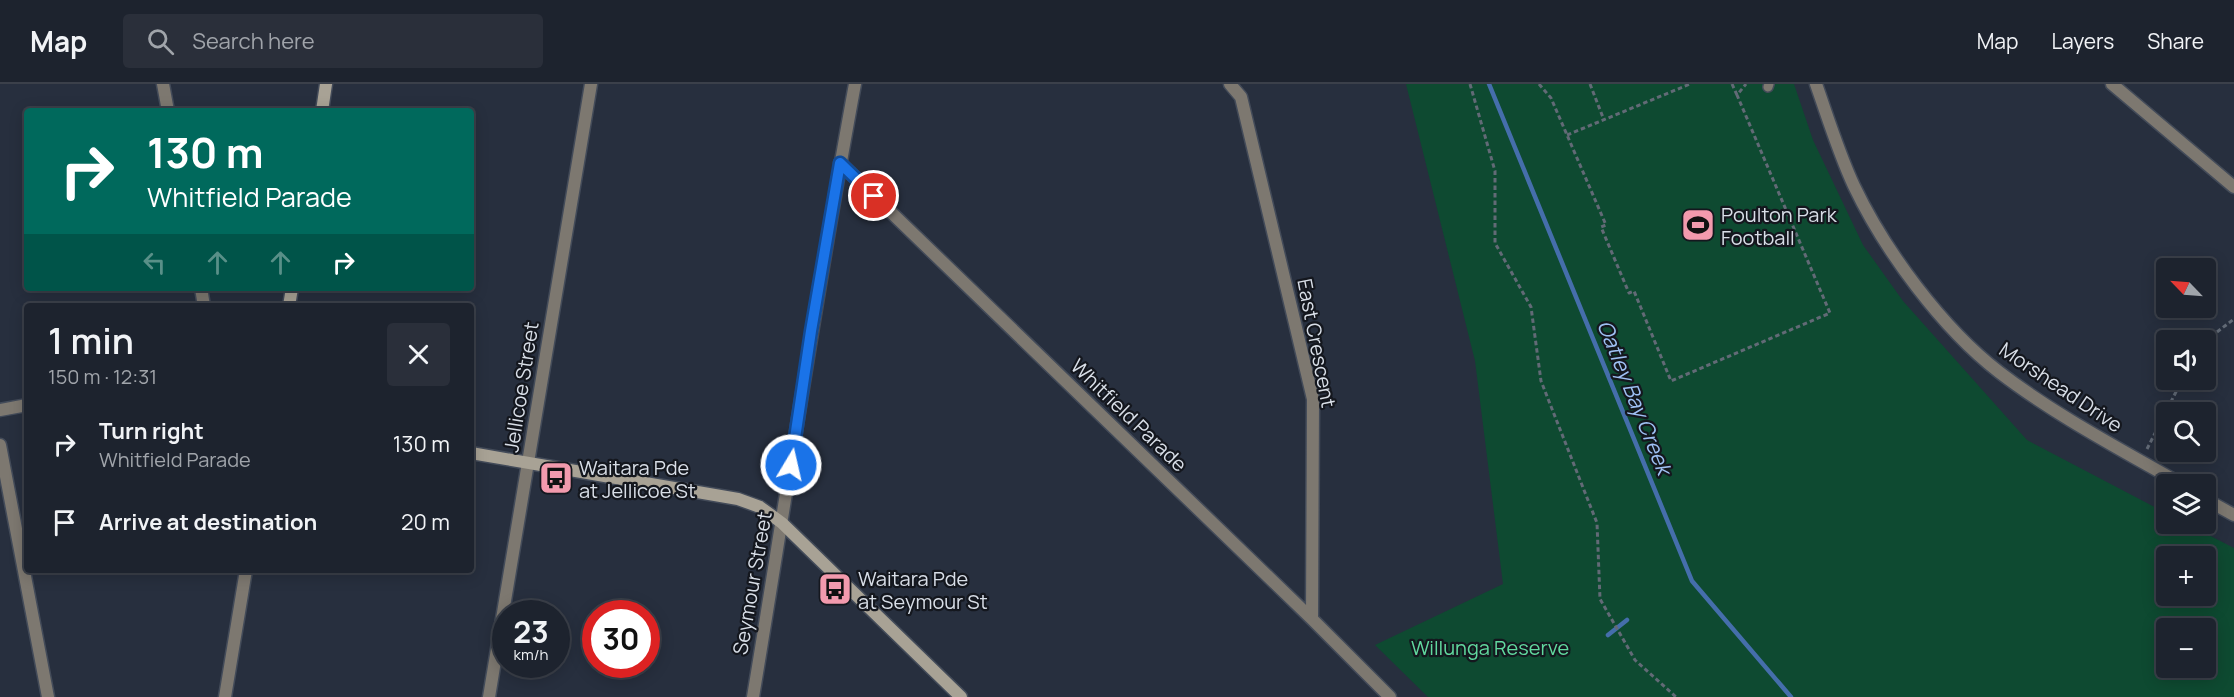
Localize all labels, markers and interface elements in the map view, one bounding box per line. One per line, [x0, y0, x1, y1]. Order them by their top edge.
search box [123, 14, 543, 68]
text: Map [30, 22, 87, 60]
icon: search [144, 25, 177, 58]
text: Search here [192, 26, 315, 56]
text: Map [1977, 27, 2018, 55]
text: Layers [2051, 27, 2114, 55]
text: Share [2147, 27, 2204, 55]
text: 130 m [147, 123, 264, 181]
icon: right [48, 132, 126, 210]
pin [848, 170, 899, 221]
text: Whitfield Parade [147, 178, 352, 215]
icon: arrive [857, 179, 890, 212]
place label: Poulton Park Football [1721, 201, 1838, 251]
sports icon: Poulton Park Football [1680, 207, 1716, 243]
icon: left [138, 246, 171, 279]
icon: ahead [201, 246, 234, 279]
icon: ahead [264, 246, 297, 279]
icon: right [327, 246, 360, 279]
north arrow [2156, 258, 2216, 318]
map controls [2156, 258, 2216, 678]
street label: East Crescent [1291, 276, 1343, 410]
text: 1 min [48, 316, 134, 365]
water label: Oatley Bay Creek [1591, 316, 1680, 481]
street label: Jellicoe Street [497, 320, 545, 454]
button: close [387, 323, 450, 386]
button: sound [2156, 330, 2216, 390]
street label: Morshead Drive [1994, 336, 2128, 438]
street label: Whitfield Parade [1065, 353, 1193, 477]
text: 150 m · 12:31 [48, 363, 157, 390]
button: search [2156, 402, 2216, 462]
text: Turn right [99, 416, 204, 446]
icon: right [48, 428, 81, 461]
text: 130 m [393, 429, 450, 459]
position arrow [759, 433, 823, 497]
text: Whitfield Parade [99, 446, 251, 473]
place label: Waitara Pde at Jellicoe St [579, 454, 696, 504]
bus stop icon: Waitara Pde at Jellicoe St [538, 460, 574, 496]
button: layers [2156, 474, 2216, 534]
icon: arrive [48, 506, 81, 539]
text: Arrive at destination [99, 507, 317, 537]
text: 20 m [401, 507, 450, 537]
street label: Seymour Street [726, 509, 778, 657]
button: + [2156, 546, 2216, 606]
place label: Waitara Pde at Seymour St [858, 565, 988, 615]
bus stop icon: Waitara Pde at Seymour St [817, 571, 853, 607]
speed limit sign: 30 [582, 600, 660, 678]
text: 23 [513, 611, 549, 652]
button: − [2156, 618, 2216, 678]
park label: Willunga Reserve [1411, 634, 1569, 661]
text: km/h [514, 644, 548, 665]

